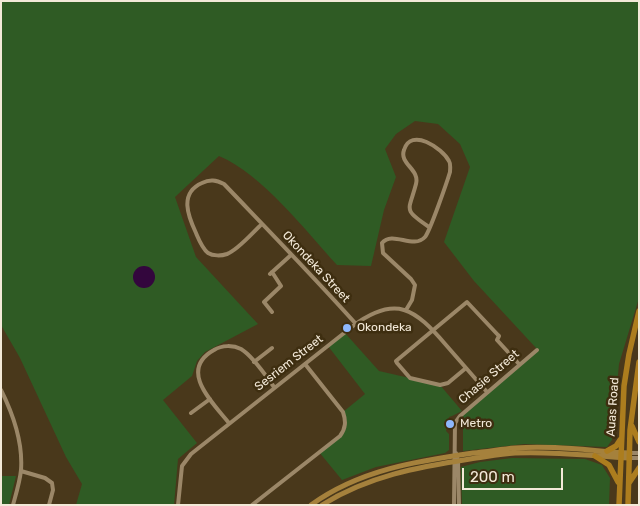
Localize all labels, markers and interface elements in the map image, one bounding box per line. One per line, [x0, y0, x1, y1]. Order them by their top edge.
street label: Okondeka Street [279, 228, 353, 306]
place label: Okondeka [357, 321, 412, 335]
marker: Okondeka [341, 322, 353, 334]
street label: Sesriem Street [252, 332, 326, 394]
street label: Chasie Street [456, 347, 522, 407]
street label: Auas Road [604, 377, 622, 437]
place label: Metro [460, 417, 492, 431]
marker: Metro [444, 418, 456, 430]
scale bar [465, 458, 566, 490]
text: 200 m [470, 468, 515, 486]

